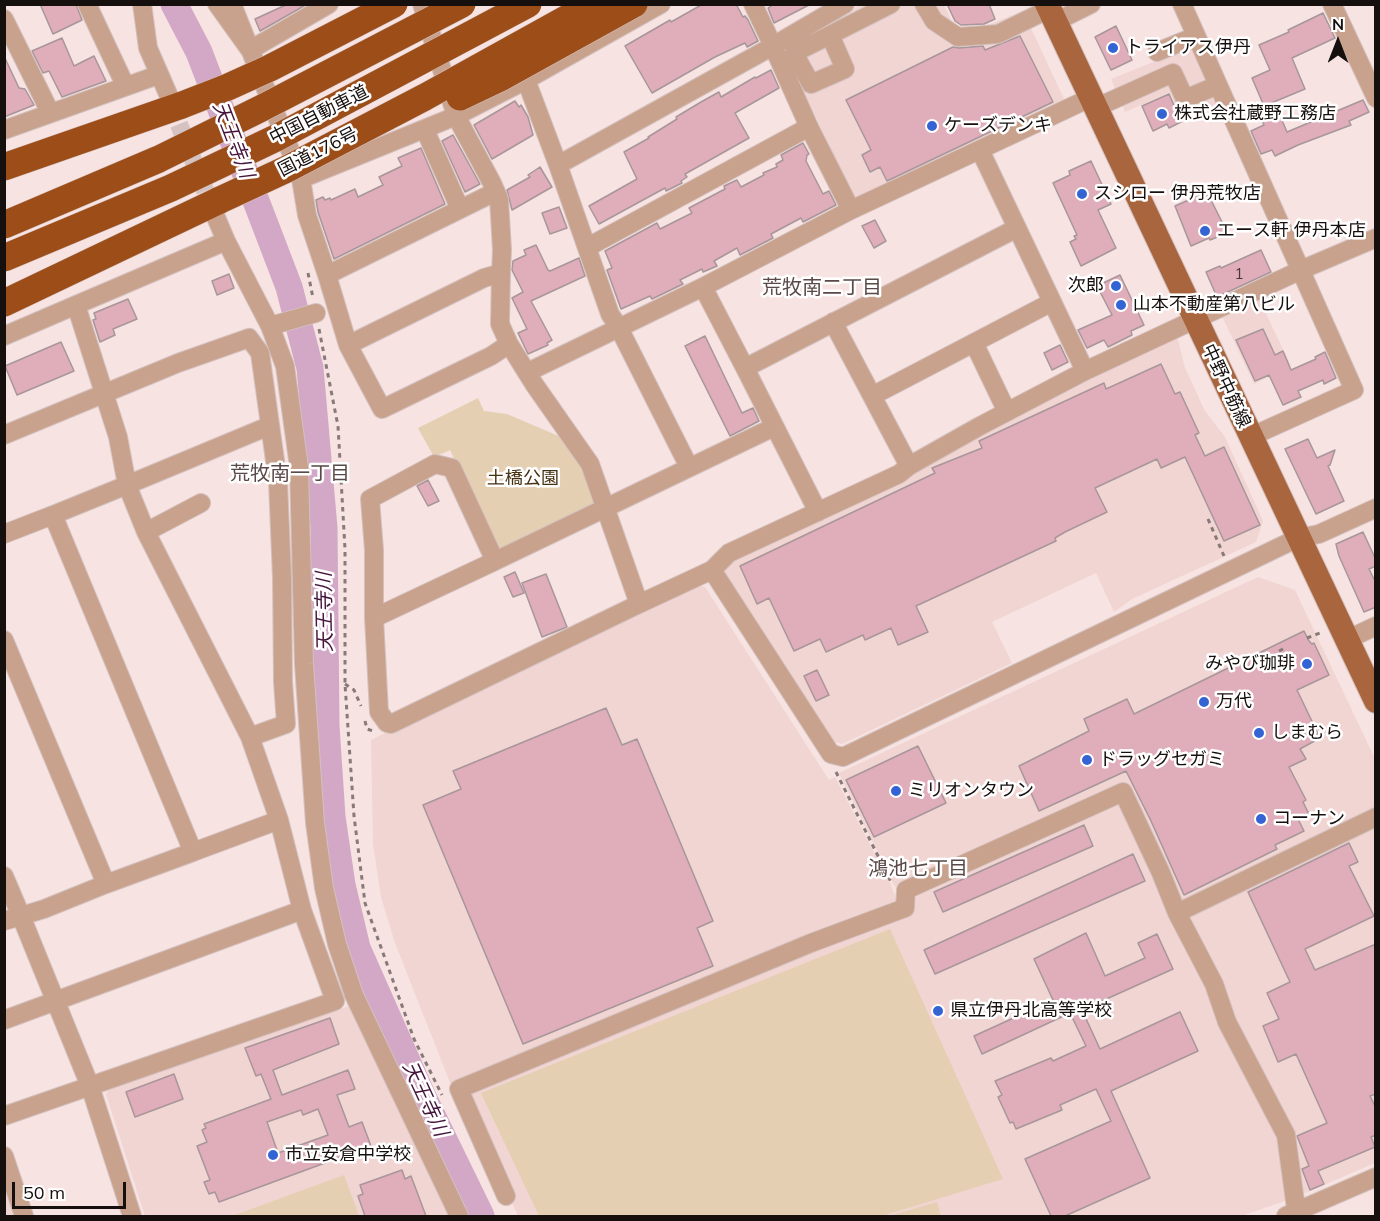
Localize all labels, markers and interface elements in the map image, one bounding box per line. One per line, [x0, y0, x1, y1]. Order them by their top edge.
north arrow [1308, 12, 1368, 72]
text: N [1332, 14, 1344, 34]
place label: トライアス伊丹 [1125, 37, 1251, 59]
marker: トライアス伊丹 [1106, 41, 1120, 55]
street label: 中国自動車道 [266, 81, 372, 149]
water label: 天王寺川 [207, 98, 259, 182]
place label: 株式会社蔵野工務店 [1174, 103, 1336, 125]
marker: 株式会社蔵野工務店 [1155, 107, 1169, 121]
place label: ケーズデンキ [944, 115, 1052, 137]
marker: ケーズデンキ [925, 119, 939, 133]
street label: 国道176号 [275, 123, 361, 181]
place label: スシロー 伊丹荒牧店 [1094, 183, 1261, 205]
marker: スシロー 伊丹荒牧店 [1075, 187, 1089, 201]
place label: エース軒 伊丹本店 [1217, 220, 1366, 242]
marker: エース軒 伊丹本店 [1198, 224, 1212, 238]
house number: 1 [1235, 265, 1243, 283]
place label: 次郎 [1068, 275, 1104, 297]
district label: 荒牧南二丁目 [762, 276, 882, 300]
marker: 次郎 [1109, 279, 1123, 293]
place label: 山本不動産第八ビル [1133, 294, 1295, 316]
marker: 山本不動産第八ビル [1114, 298, 1128, 312]
street label: 中野中筋線 [1197, 341, 1255, 431]
district label: 荒牧南一丁目 [230, 462, 350, 486]
park label: 土橋公園 [487, 468, 559, 490]
water label: 天王寺川 [312, 572, 338, 652]
place label: みやび珈琲 [1205, 653, 1295, 675]
marker: みやび珈琲 [1300, 657, 1314, 671]
place label: 万代 [1216, 691, 1252, 713]
marker: 万代 [1197, 695, 1211, 709]
place label: しまむら [1271, 722, 1343, 744]
marker: しまむら [1252, 726, 1266, 740]
place label: ドラッグセガミ [1099, 749, 1225, 771]
marker: ドラッグセガミ [1080, 753, 1094, 767]
place label: ミリオンタウン [908, 780, 1034, 802]
marker: ミリオンタウン [889, 784, 903, 798]
place label: コーナン [1273, 808, 1345, 830]
marker: コーナン [1254, 812, 1268, 826]
district label: 鴻池七丁目 [868, 857, 968, 881]
place label: 県立伊丹北高等学校 [950, 1000, 1112, 1022]
marker: 県立伊丹北高等学校 [931, 1004, 945, 1018]
water label: 天王寺川 [397, 1058, 453, 1140]
place label: 市立安倉中学校 [285, 1144, 411, 1166]
marker: 市立安倉中学校 [266, 1148, 280, 1162]
scale bar [15, 1170, 129, 1208]
text: 50 m [23, 1181, 65, 1204]

